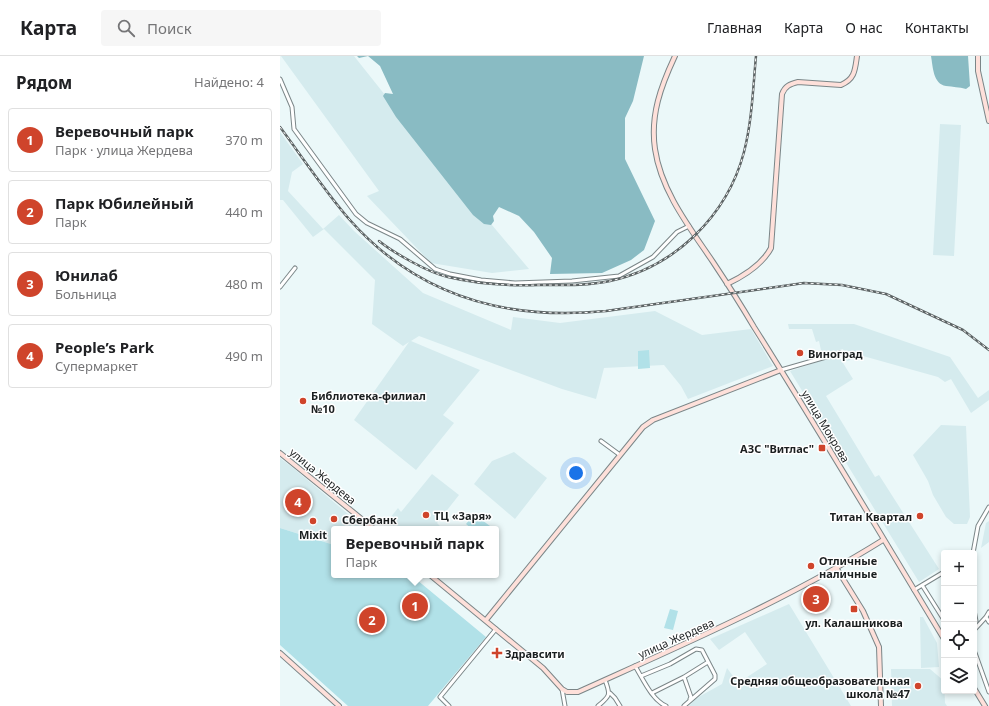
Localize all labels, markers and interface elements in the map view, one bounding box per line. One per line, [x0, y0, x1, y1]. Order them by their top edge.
search box [101, 10, 381, 46]
text: Карта [20, 15, 77, 41]
icon: search [115, 17, 137, 39]
text: Поиск [147, 18, 192, 38]
text: Главная [707, 18, 762, 37]
text: Карта [784, 18, 823, 37]
text: О нас [845, 18, 883, 37]
text: Контакты [905, 18, 969, 37]
text: Рядом [16, 71, 72, 94]
text: Найдено: 4 [194, 73, 264, 91]
text: Веревочный парк [55, 121, 194, 141]
text: 1 [26, 131, 34, 149]
text: 370 m [225, 131, 263, 149]
text: Парк · улица Жердева [55, 141, 193, 159]
text: Парк Юбилейный [55, 193, 194, 213]
text: 2 [26, 203, 34, 221]
text: 440 m [225, 203, 263, 221]
text: Парк [55, 213, 87, 231]
text: Юнилаб [55, 265, 118, 285]
text: 3 [26, 275, 34, 293]
text: 480 m [225, 275, 263, 293]
text: Больница [55, 285, 117, 303]
text: People’s Park [55, 337, 154, 357]
place label: Виноград [808, 346, 863, 361]
text: 4 [26, 347, 34, 365]
text: 490 m [225, 347, 263, 365]
marker: Виноград [795, 348, 805, 358]
text: Супермаркет [55, 357, 138, 375]
street label: улица Мокрова [798, 387, 854, 465]
place label: Библиотека-филиал №10 [311, 388, 426, 416]
marker: Библиотека-филиал №10 [298, 396, 308, 406]
place label: АЗС "Витлас" [740, 441, 814, 456]
marker: АЗС "Витлас" [817, 443, 827, 453]
street label: улица Жердева [287, 445, 359, 507]
your location [566, 463, 586, 483]
pin: 4 [285, 487, 311, 517]
place label: ТЦ «Заря» [434, 508, 492, 523]
place label: Титан Квартал [830, 509, 912, 524]
marker: ТЦ «Заря» [421, 510, 431, 520]
marker: Титан Квартал [915, 511, 925, 521]
place label: Сбербанк [342, 512, 397, 527]
marker: Сбербанк [329, 514, 339, 524]
marker: Mixit [308, 516, 318, 526]
popup [331, 526, 499, 578]
place label: Mixit [299, 527, 327, 542]
text: Веревочный парк [346, 533, 484, 553]
map controls [941, 550, 977, 694]
button: + [941, 550, 977, 586]
text: Парк [346, 553, 377, 571]
place label: Отличные наличные [819, 553, 877, 581]
marker: Отличные наличные [806, 561, 816, 571]
pin: 3 [803, 584, 829, 614]
button: − [941, 586, 977, 622]
pin: 1 [402, 591, 428, 621]
marker: ул. Калашникова [849, 604, 859, 614]
pin: 2 [359, 605, 385, 635]
street label: улица Жердева [636, 615, 716, 661]
place label: ул. Калашникова [804, 615, 903, 630]
button: locate [941, 622, 977, 658]
place label: Здравсити [505, 646, 565, 661]
marker: Здравсити [492, 648, 502, 658]
button: layers [941, 658, 977, 694]
place label: Средняя общеобразовательная школа №47 [730, 673, 910, 701]
marker: Средняя общеобразовательная школа №47 [913, 681, 923, 691]

